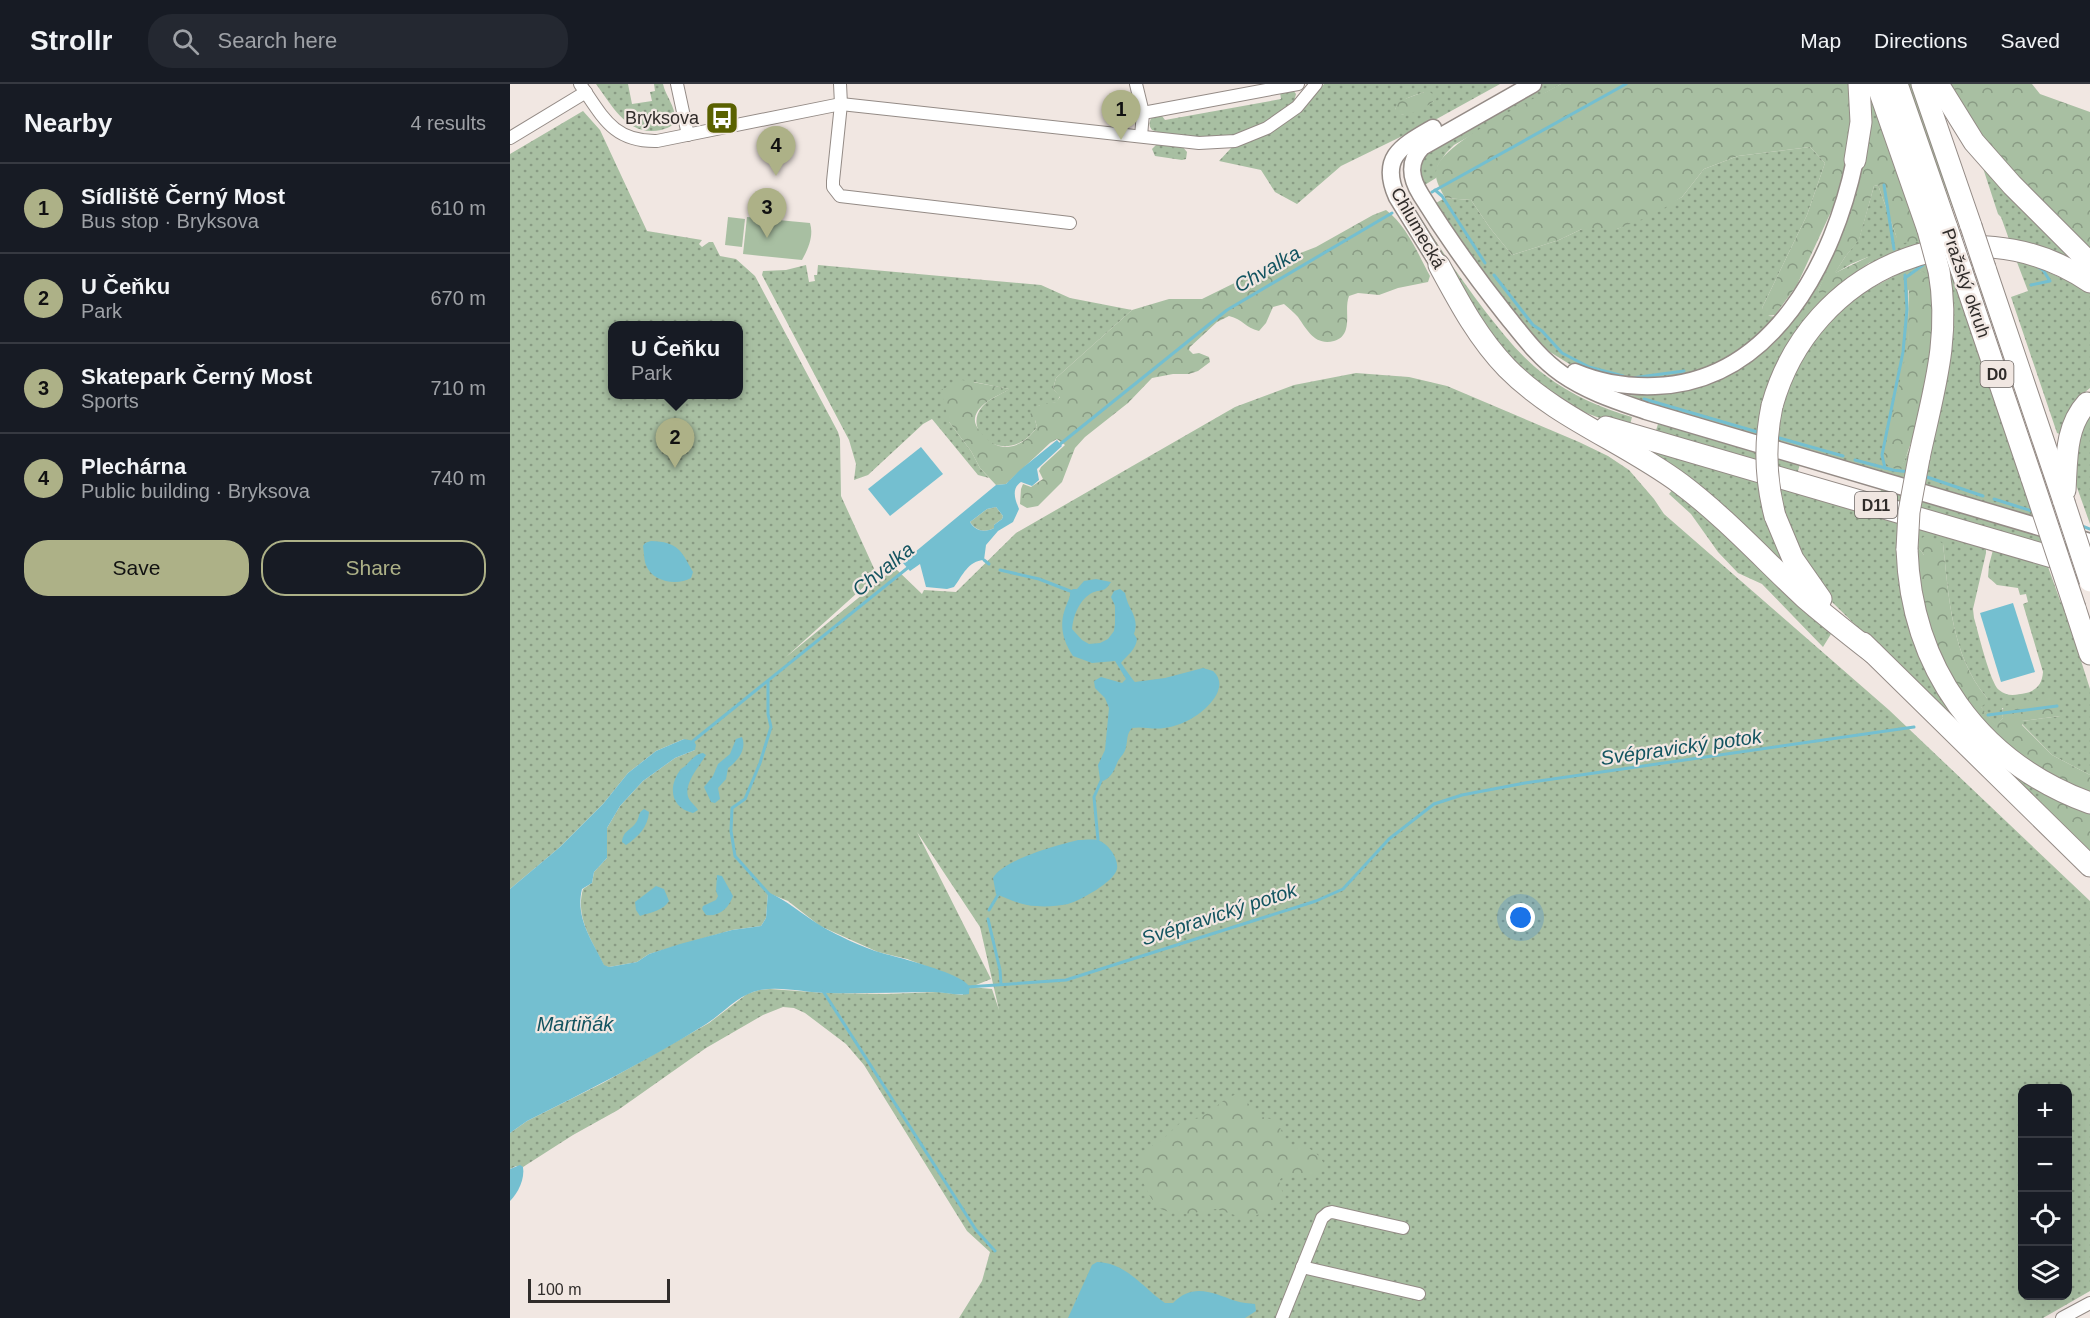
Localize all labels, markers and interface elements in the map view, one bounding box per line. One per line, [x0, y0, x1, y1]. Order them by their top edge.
search box [148, 14, 568, 68]
text: Strollr [30, 25, 112, 56]
icon: search [169, 25, 202, 58]
text: Search here [217, 28, 337, 53]
text: Map [1800, 29, 1841, 52]
text: Directions [1874, 29, 1967, 52]
text: Saved [2000, 29, 2060, 52]
pin: 1 [1102, 91, 1140, 140]
bus stop icon: Bryksova [704, 100, 740, 136]
text: Nearby [24, 108, 112, 138]
place label: Bryksova [625, 108, 700, 128]
text: 4 results [410, 112, 486, 134]
pin: 4 [756, 126, 796, 176]
text: Sídliště Černý Most [81, 184, 285, 209]
street label: Chlumecká [1387, 184, 1450, 273]
pin: 3 [748, 188, 786, 238]
text: 1 [38, 197, 49, 219]
text: 610 m [430, 197, 486, 219]
text: Bus stop · Bryksova [81, 210, 259, 232]
street label: Pražský okruh [1938, 226, 1994, 340]
water label: Chvalka [1230, 241, 1304, 297]
text: U Čeňku [81, 274, 170, 299]
text: 2 [38, 287, 49, 309]
text: 670 m [430, 287, 486, 309]
text: Park [81, 300, 122, 322]
popup [608, 321, 743, 399]
text: U Čeňku [631, 336, 720, 361]
road number: D0 [1980, 361, 2014, 387]
text: Park [631, 362, 672, 384]
text: Skatepark Černý Most [81, 364, 312, 389]
text: 3 [38, 377, 49, 399]
text: 710 m [430, 377, 486, 399]
text: Sports [81, 390, 139, 412]
pin: 2 [656, 418, 694, 468]
text: Plechárna [81, 454, 186, 479]
text: 4 [38, 467, 49, 489]
text: 740 m [430, 467, 486, 489]
text: Public building · Bryksova [81, 480, 310, 502]
road number: D11 [1855, 492, 1897, 518]
water label: Chvalka [848, 538, 918, 600]
button: Save [24, 540, 249, 596]
button: Share [261, 540, 486, 596]
water label: Svépravický potok [1599, 725, 1764, 769]
water label: Svépravický potok [1138, 878, 1301, 950]
your location [1506, 903, 1535, 932]
water label: Martiňák [537, 1013, 614, 1035]
map controls [2018, 1084, 2072, 1300]
button: + [2018, 1084, 2072, 1138]
button: − [2018, 1138, 2072, 1192]
button: locate [2018, 1192, 2072, 1246]
button: layers [2018, 1246, 2072, 1300]
scale bar [528, 1276, 670, 1304]
text: 100 m [537, 1281, 581, 1298]

